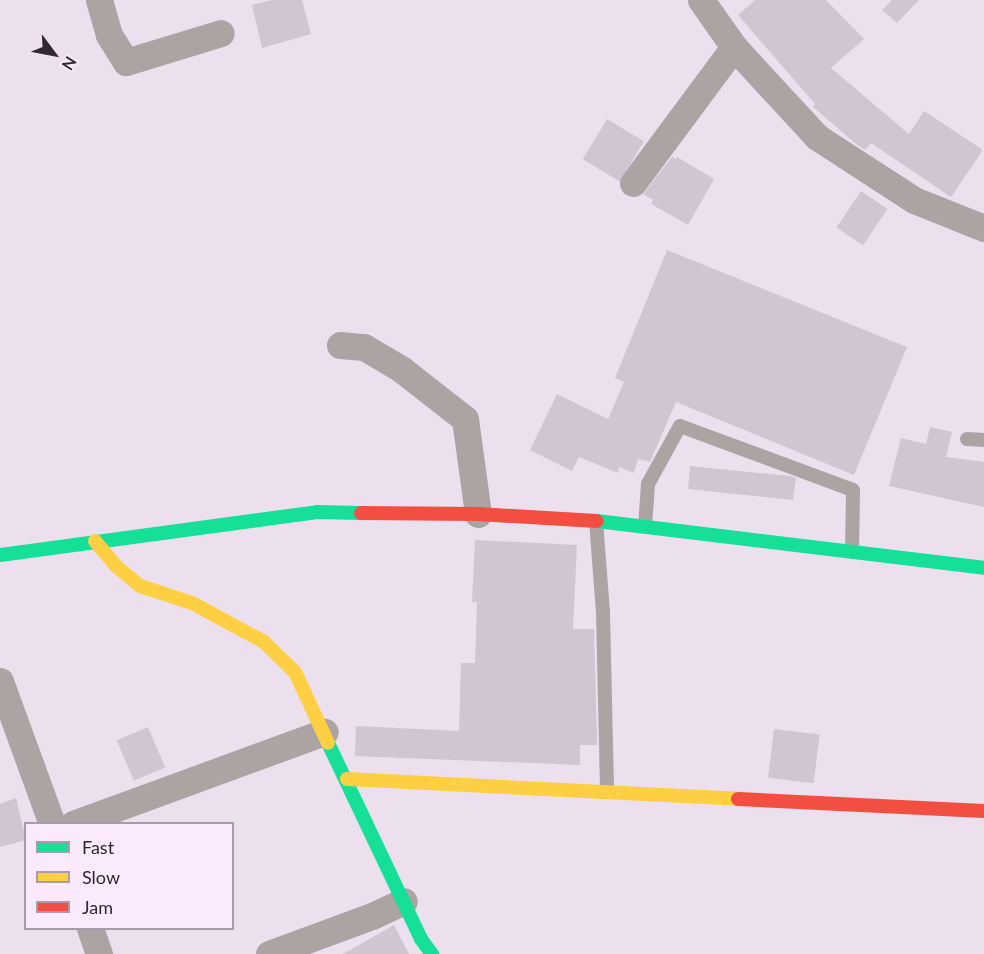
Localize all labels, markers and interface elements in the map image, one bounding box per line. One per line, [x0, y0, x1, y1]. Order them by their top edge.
north arrow [24, 24, 84, 84]
text: N [58, 54, 81, 74]
legend [24, 822, 234, 930]
text: Fast [82, 836, 114, 858]
text: Slow [82, 866, 120, 888]
text: Jam [82, 896, 113, 918]

